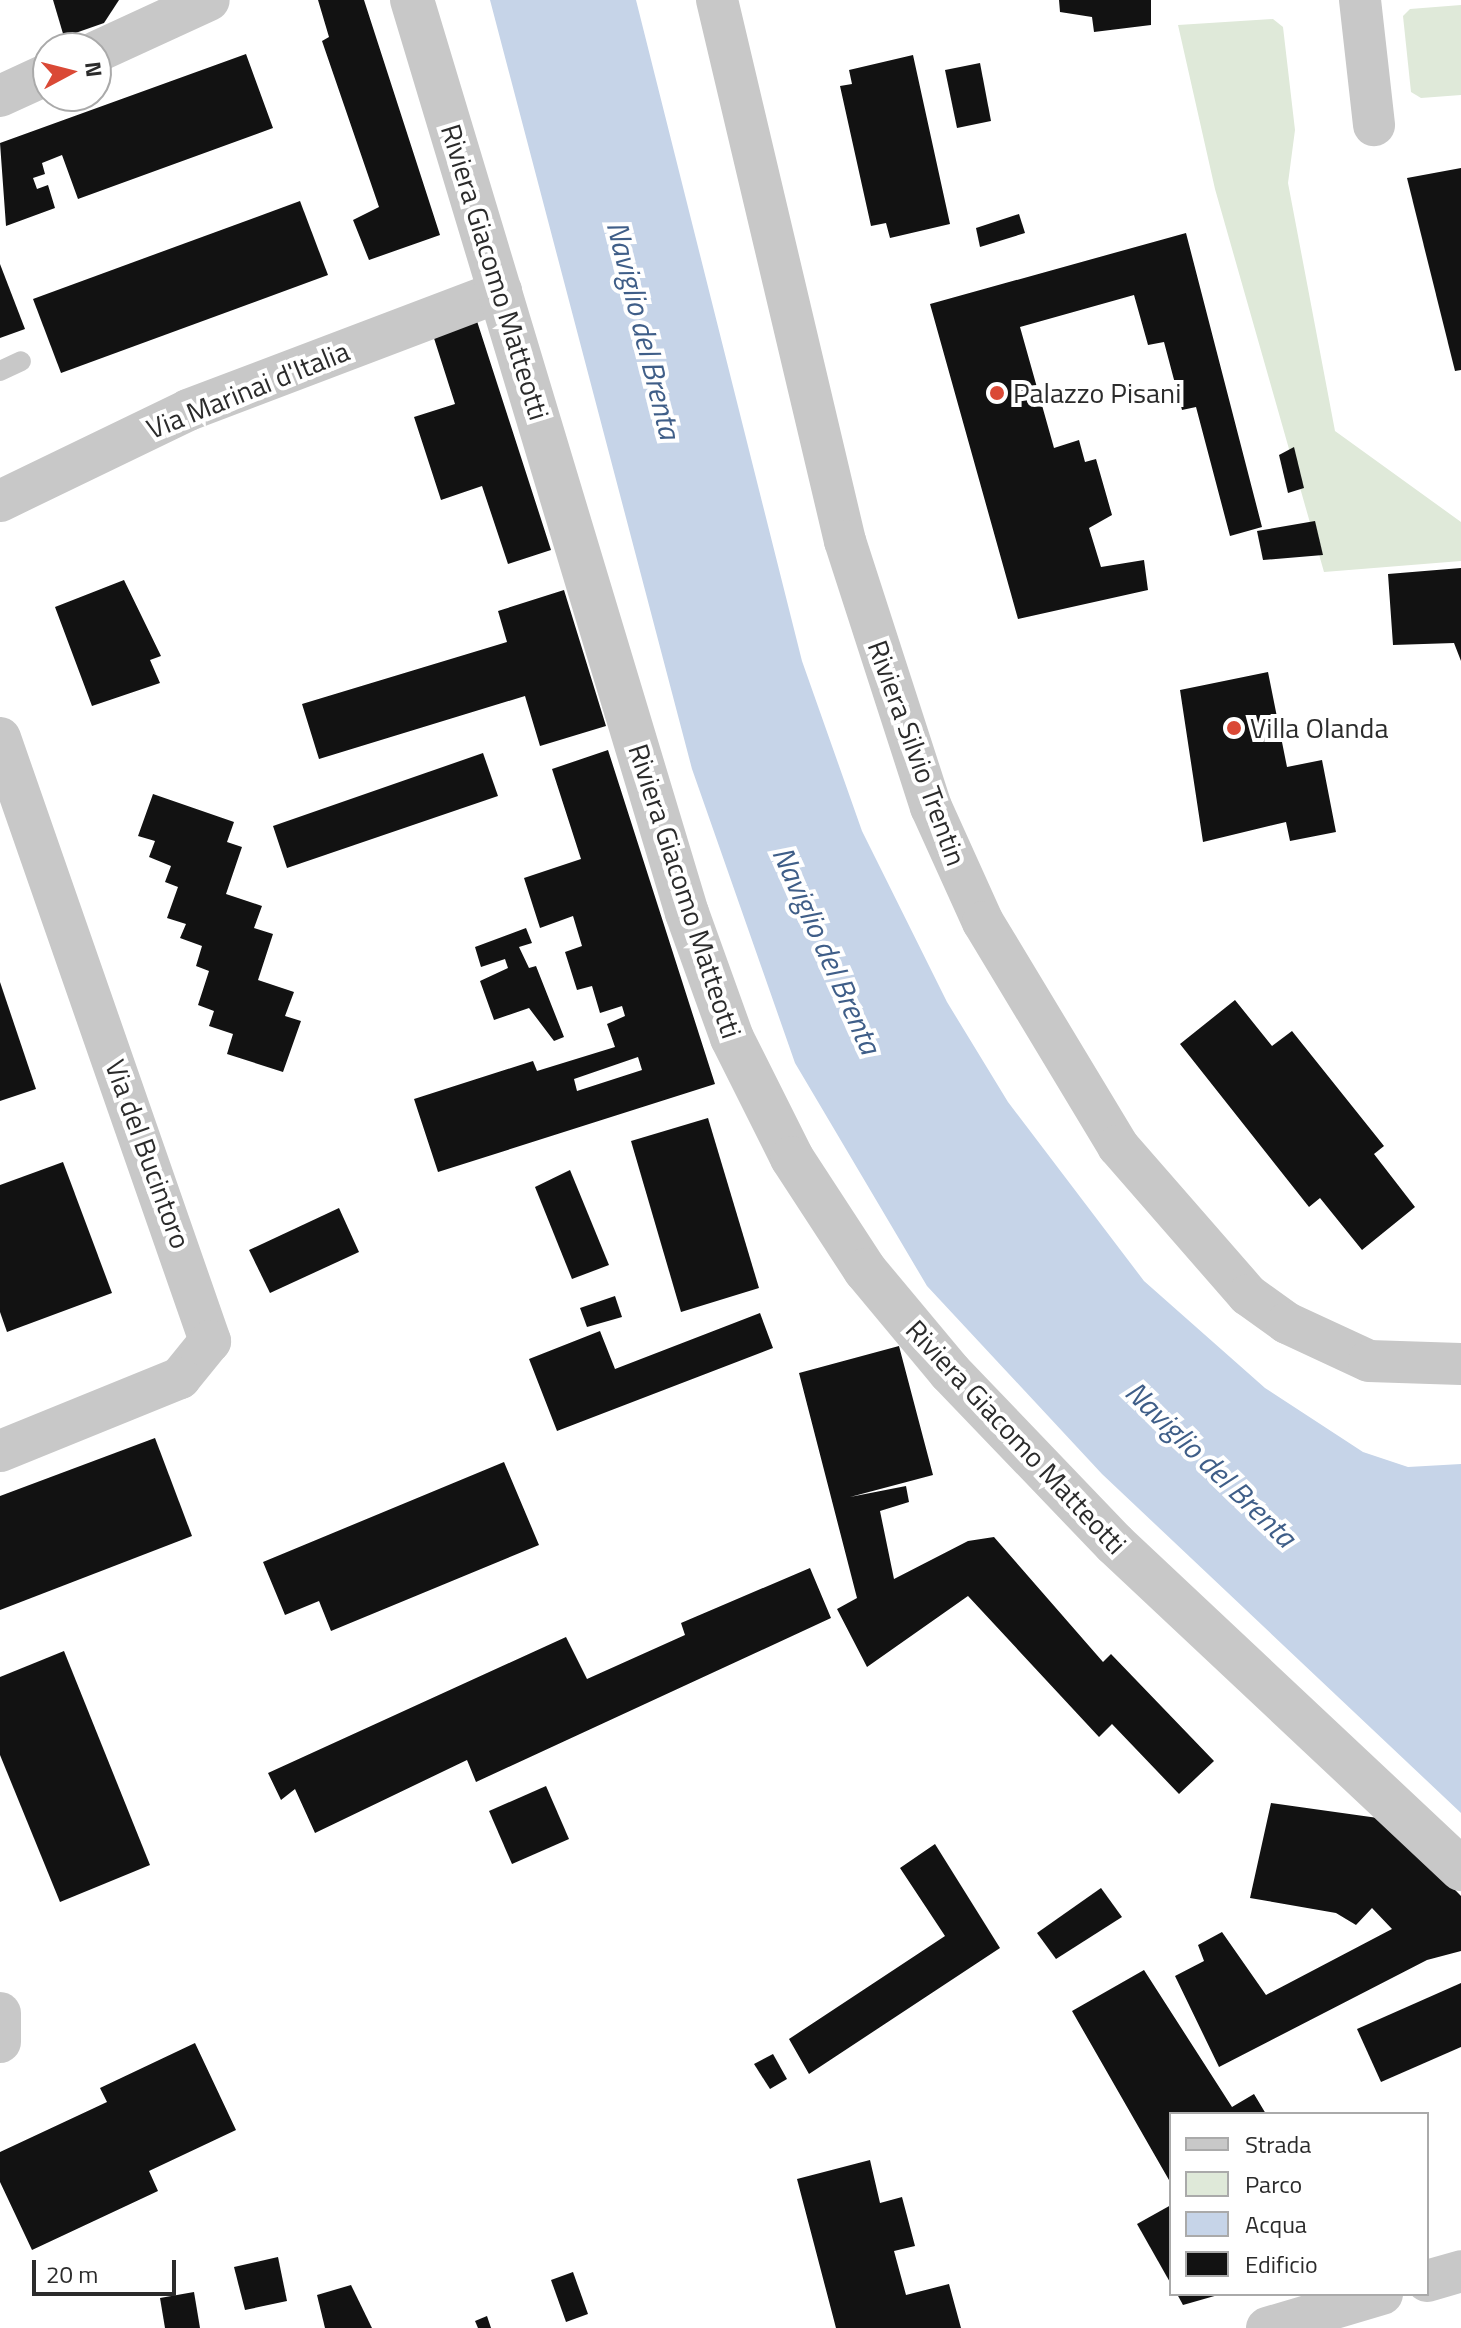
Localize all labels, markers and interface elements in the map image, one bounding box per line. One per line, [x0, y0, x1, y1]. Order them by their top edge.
north arrow [32, 32, 112, 112]
text: N [76, 60, 112, 79]
street label: Riviera Giacomo Matteotti [434, 120, 556, 424]
water label: Naviglio del Brenta [600, 217, 688, 443]
street label: Via Marinai d'Italia [142, 334, 354, 446]
place label: Palazzo Pisani [1013, 376, 1181, 410]
marker: Palazzo Pisani [988, 384, 1006, 402]
street label: Riviera Silvio Trentin [861, 636, 973, 870]
place label: Villa Olanda [1250, 711, 1388, 745]
marker: Villa Olanda [1225, 719, 1243, 737]
street label: Riviera Giacomo Matteotti [622, 740, 748, 1042]
water label: Naviglio del Brenta [765, 841, 889, 1059]
street label: Via del Bucintoro [98, 1055, 198, 1253]
street label: Riviera Giacomo Matteotti [899, 1313, 1133, 1561]
water label: Naviglio del Brenta [1118, 1374, 1304, 1554]
legend [1169, 2112, 1429, 2296]
text: Strada [1245, 2126, 1311, 2162]
text: Parco [1245, 2166, 1302, 2202]
text: Acqua [1245, 2206, 1307, 2242]
scale bar [36, 2244, 180, 2294]
text: Edificio [1245, 2246, 1318, 2282]
text: 20 m [46, 2256, 98, 2292]

